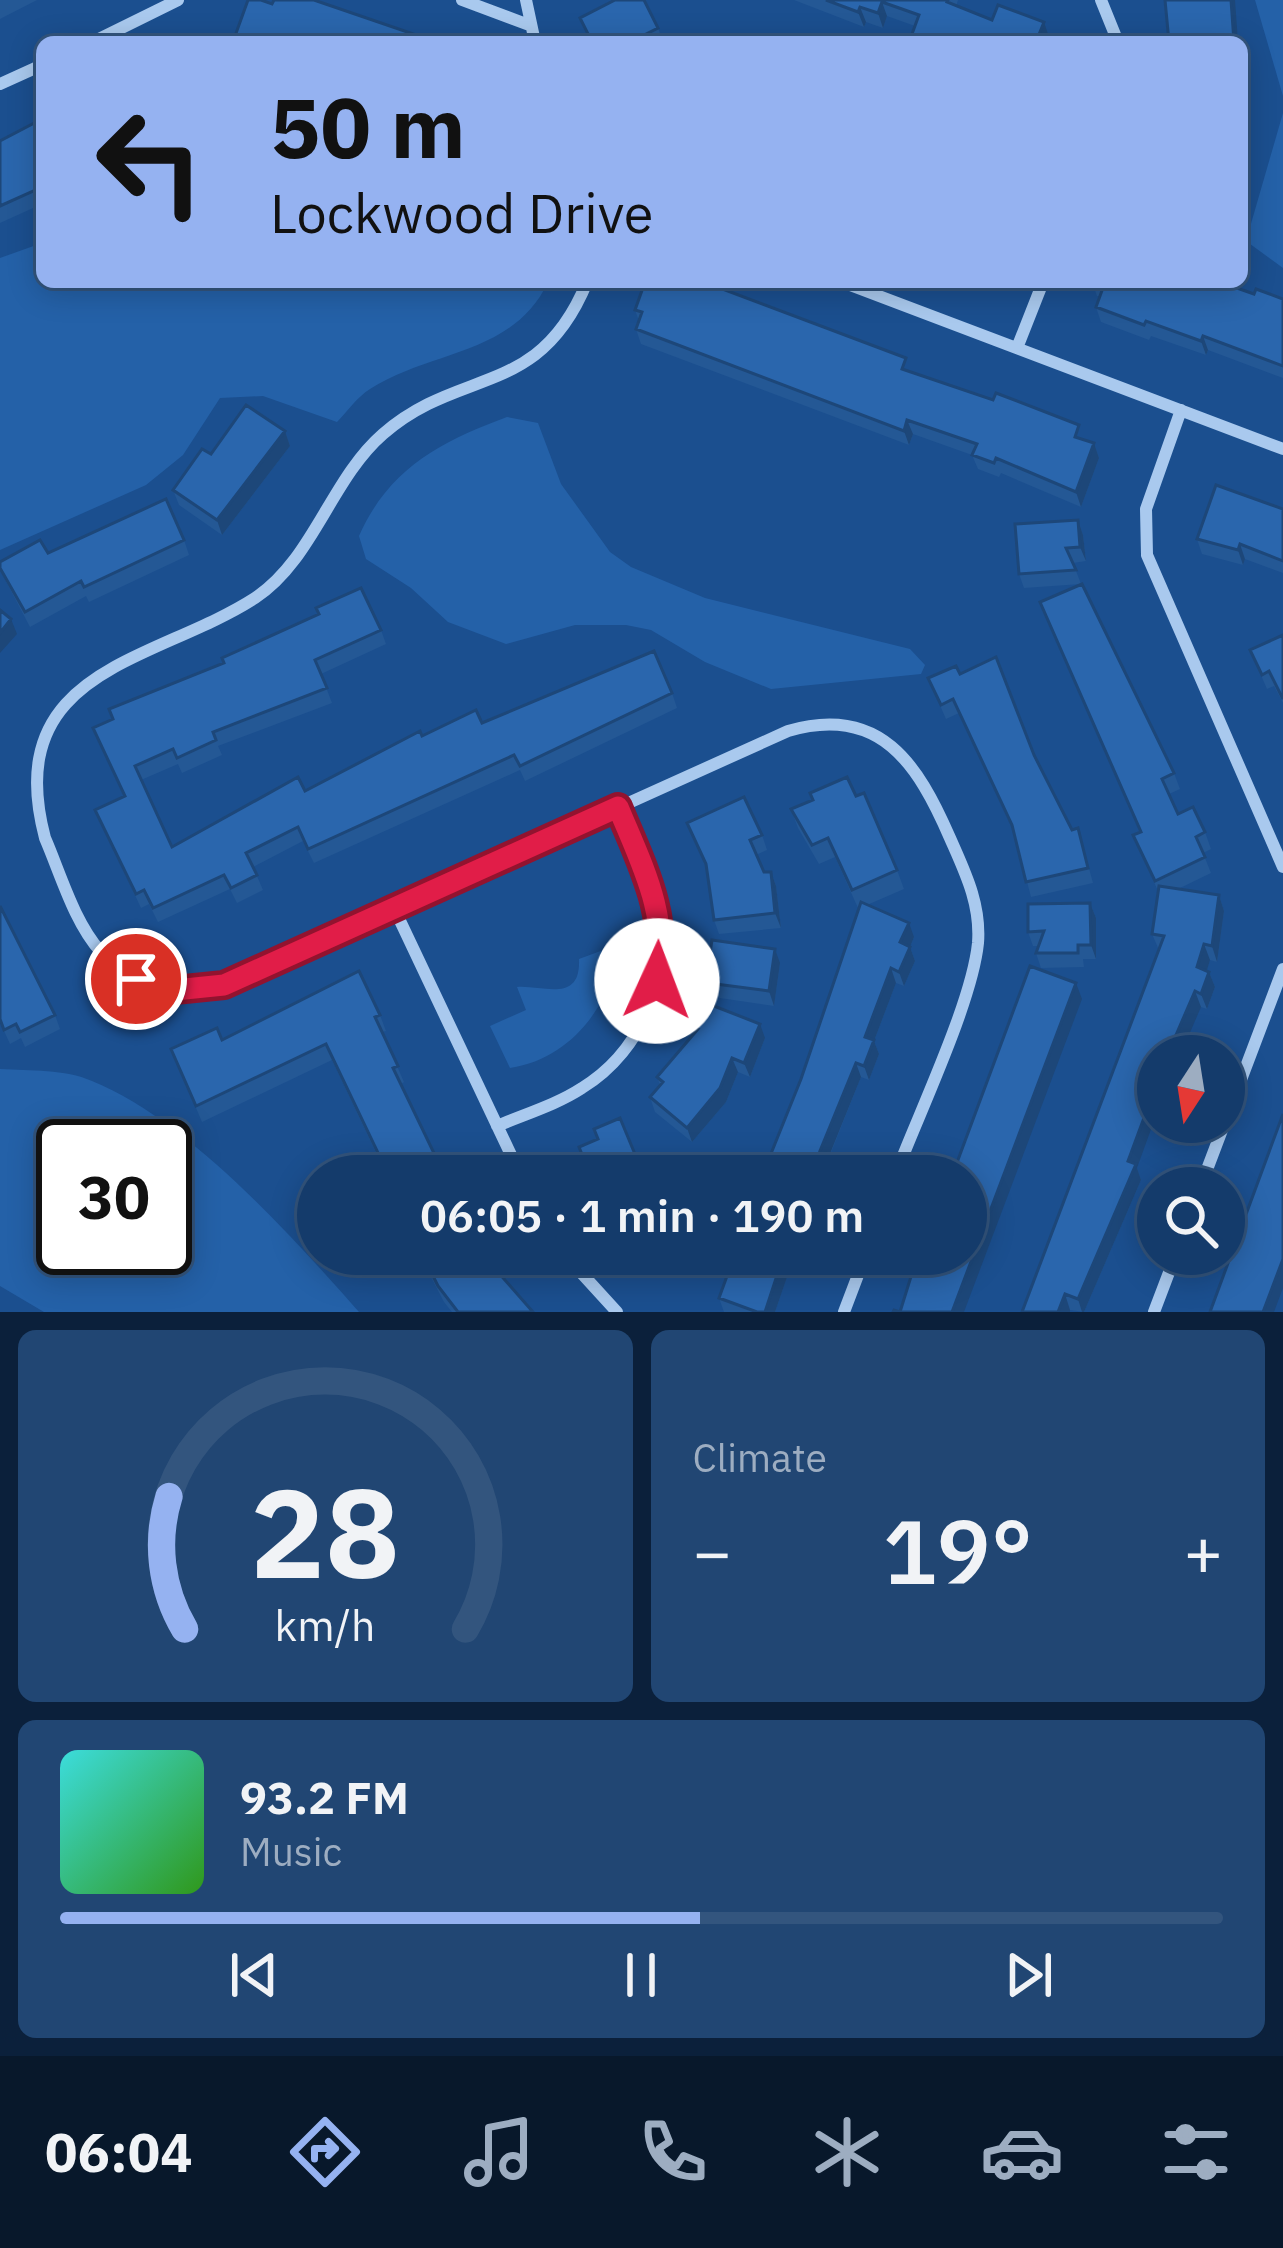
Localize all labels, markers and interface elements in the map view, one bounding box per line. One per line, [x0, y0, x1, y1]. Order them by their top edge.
text: 50 m [270, 72, 466, 181]
icon: left [72, 84, 228, 240]
text: Lockwood Drive [270, 178, 653, 248]
position arrow [594, 918, 720, 1044]
pin [85, 928, 187, 1030]
icon: arrive [103, 946, 169, 1012]
north arrow [1137, 1035, 1245, 1143]
map controls [1137, 1035, 1245, 1275]
speed limit sign: 30 [36, 1119, 192, 1275]
button: search [1137, 1167, 1245, 1275]
text: 06:05 · 1 min · 190 m [420, 1186, 864, 1244]
text: Climate [693, 1432, 827, 1483]
text: 28 [250, 1450, 400, 1612]
text: 19° [883, 1492, 1033, 1609]
text: − [693, 1508, 732, 1594]
text: + [1183, 1508, 1223, 1594]
text: km/h [275, 1597, 376, 1653]
text: 93.2 FM [240, 1768, 409, 1826]
text: Music [240, 1826, 342, 1877]
icon: previous [221, 1942, 287, 2008]
icon: pause [608, 1942, 674, 2008]
icon: next [996, 1942, 1062, 2008]
icon: directions [283, 2110, 367, 2194]
icon: music [457, 2110, 541, 2194]
icon: phone [631, 2110, 715, 2194]
icon: climate [805, 2110, 889, 2194]
icon: car [980, 2110, 1064, 2194]
icon: filters [1154, 2110, 1238, 2194]
text: 06:04 [45, 2117, 193, 2187]

